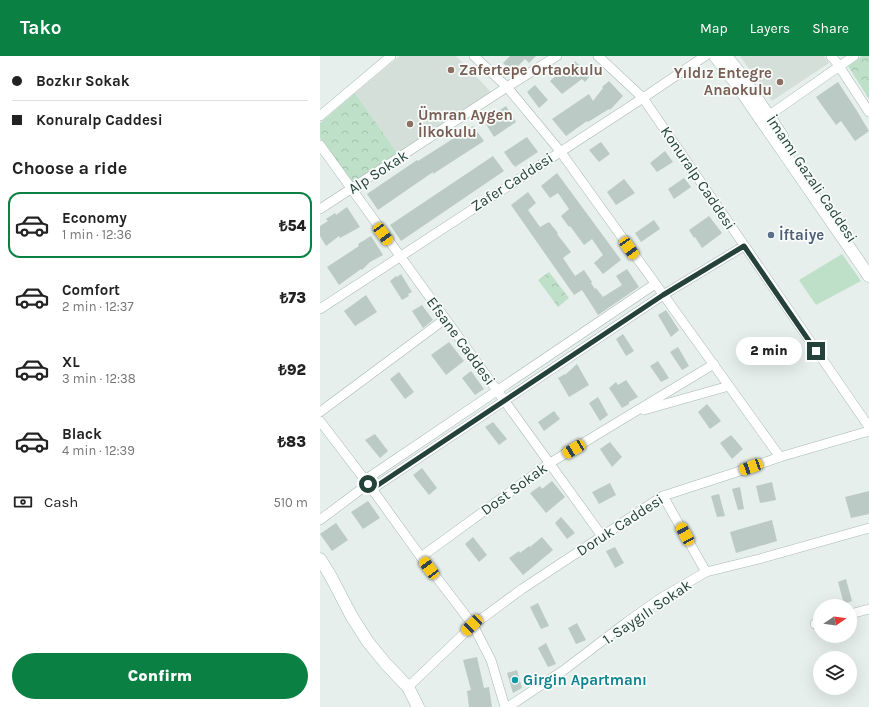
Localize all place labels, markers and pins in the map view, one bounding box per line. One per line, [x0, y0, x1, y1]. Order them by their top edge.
place label: Zafertepe Ortaokulu [459, 61, 603, 79]
place label: Yıldız Entegre Anaokulu [674, 64, 772, 99]
marker: Zafertepe Ortaokulu [446, 65, 456, 75]
marker: Yıldız Entegre Anaokulu [775, 77, 785, 87]
place label: Ümran Aygen İlkokulu [418, 105, 513, 141]
marker: Ümran Aygen İlkokulu [405, 119, 415, 129]
place label: İftaiye [779, 225, 824, 244]
marker: İftaiye [766, 230, 776, 240]
place label: Girgin Apartmanı [523, 671, 647, 689]
marker: Girgin Apartmanı [510, 675, 520, 685]

